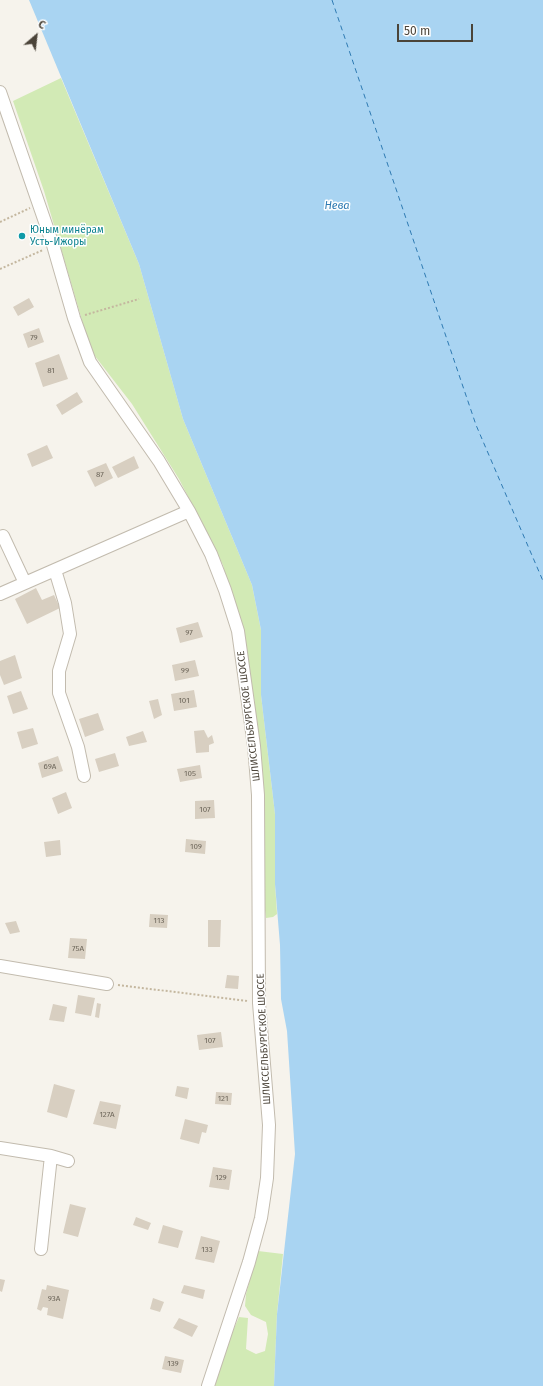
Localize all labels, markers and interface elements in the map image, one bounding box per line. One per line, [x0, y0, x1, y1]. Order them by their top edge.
north arrow [16, 16, 56, 56]
scale bar [399, 16, 475, 42]
text: С [36, 18, 48, 32]
text: 50 m [404, 24, 430, 38]
water label: Нева [324, 199, 350, 213]
place label: Юным минёрам Усть-Ижоры [30, 224, 104, 248]
marker: Юным минёрам Усть-Ижоры [17, 231, 27, 241]
house number: 79 [30, 333, 38, 343]
house number: 81 [47, 366, 55, 376]
house number: 87 [96, 470, 104, 480]
house number: 97 [185, 628, 193, 638]
street label: ШЛИССЕЛЬБУРГСКОЕ ШОССЕ [235, 650, 263, 782]
house number: 99 [181, 666, 189, 676]
house number: 101 [178, 696, 190, 706]
house number: 69А [44, 762, 56, 772]
house number: 105 [184, 769, 196, 779]
house number: 107 [199, 805, 211, 815]
house number: 109 [190, 842, 202, 852]
house number: 113 [154, 916, 164, 926]
house number: 75А [72, 944, 84, 954]
street label: ШЛИССЕЛЬБУРГСКОЕ ШОССЕ [255, 973, 273, 1105]
house number: 107 [204, 1036, 216, 1046]
house number: 121 [218, 1094, 228, 1104]
house number: 127А [99, 1110, 115, 1120]
house number: 129 [215, 1173, 227, 1183]
house number: 133 [201, 1245, 213, 1255]
house number: 93А [48, 1294, 60, 1304]
house number: 139 [167, 1359, 179, 1369]

